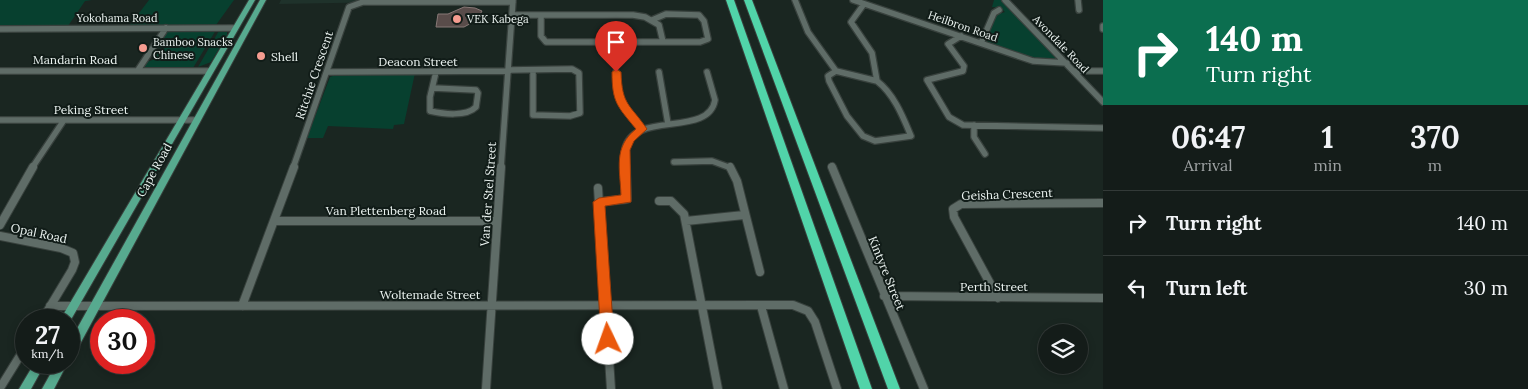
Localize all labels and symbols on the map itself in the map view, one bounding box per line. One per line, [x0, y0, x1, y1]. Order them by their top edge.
street label: Heilbron Road [926, 7, 1000, 45]
street label: Yokohama Road [75, 11, 158, 25]
street label: Avondale Road [1029, 11, 1092, 76]
place label: VEK Kabega [466, 12, 529, 26]
marker: VEK Kabega [451, 13, 463, 25]
pin [595, 21, 637, 72]
street label: Ritchie Crescent [292, 28, 336, 121]
place label: Bamboo Snacks Chinese [153, 35, 233, 62]
marker: Bamboo Snacks Chinese [137, 42, 149, 54]
place label: Shell [271, 49, 298, 64]
marker: Shell [255, 50, 267, 62]
street label: Mandarin Road [33, 52, 117, 67]
street label: Deacon Street [378, 54, 458, 69]
street label: Peking Street [54, 102, 129, 117]
street label: Cape Road [133, 140, 175, 200]
street label: Van der Stel Street [477, 141, 499, 248]
street label: Geisha Crescent [961, 185, 1053, 203]
street label: Van Plettenberg Road [325, 203, 446, 218]
street label: Opal Road [9, 220, 69, 246]
street label: Kintyre Street [865, 234, 909, 313]
street label: Perth Street [960, 279, 1028, 294]
street label: Woltemade Street [380, 287, 481, 302]
speed limit sign: 30 [90, 309, 155, 374]
position arrow [581, 312, 633, 364]

